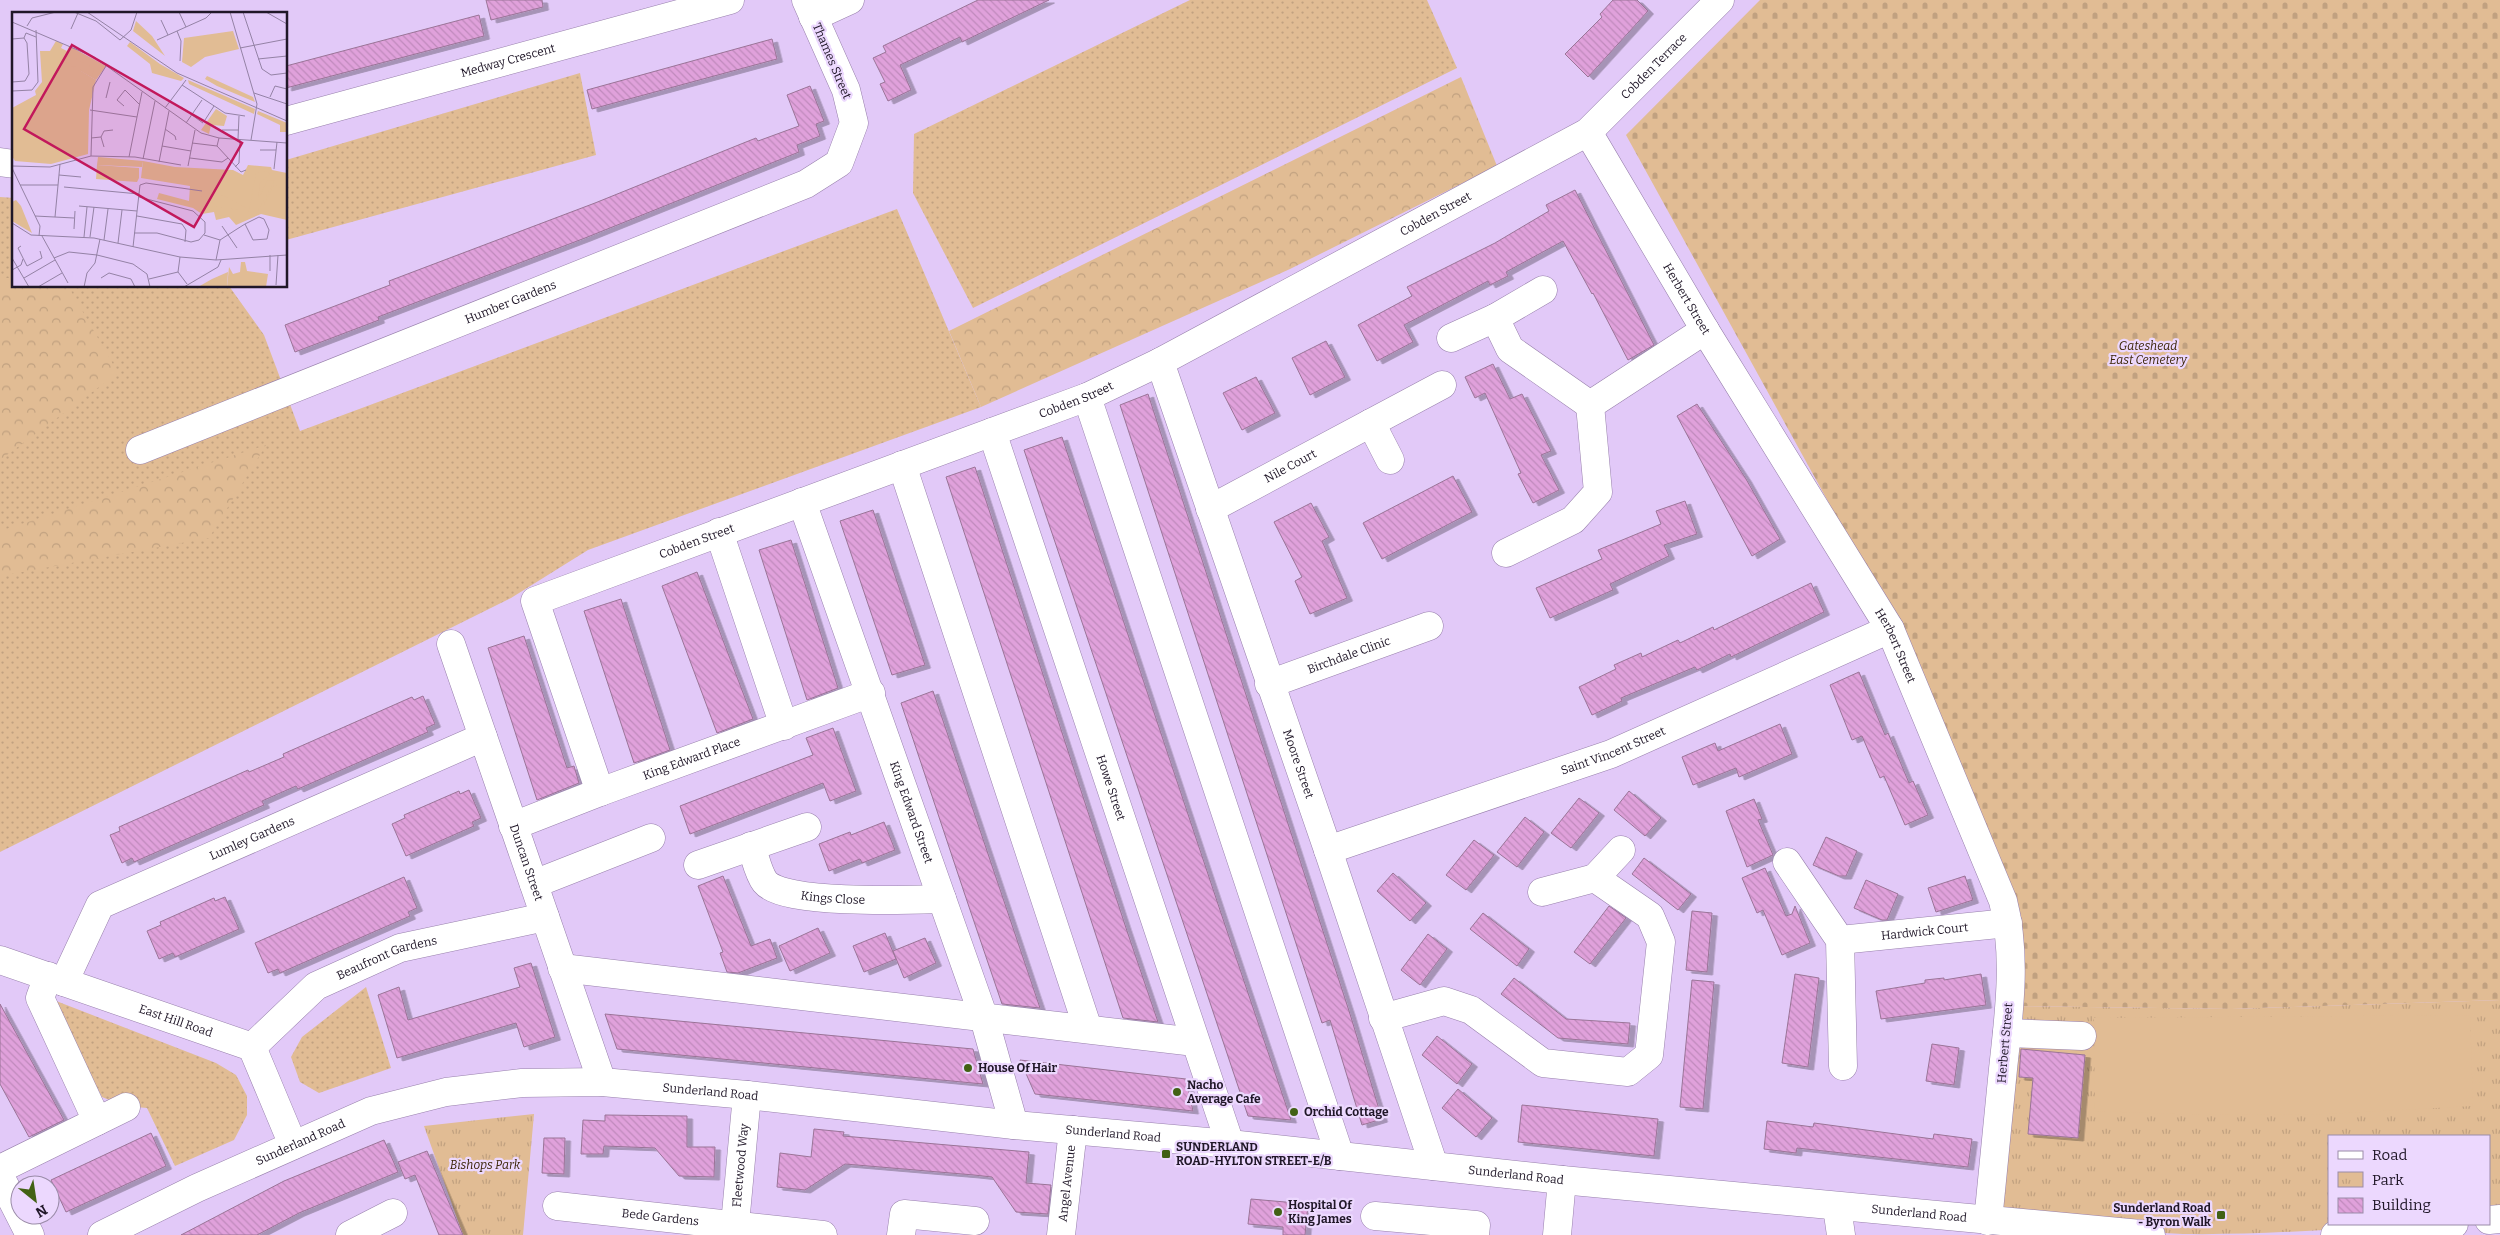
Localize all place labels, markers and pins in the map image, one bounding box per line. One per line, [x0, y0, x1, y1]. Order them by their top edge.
place label: House Of Hair [978, 1061, 1058, 1075]
marker: House Of Hair [962, 1062, 974, 1074]
place label: Nacho Average Cafe [1187, 1078, 1261, 1106]
marker: Nacho Average Cafe [1171, 1086, 1183, 1098]
place label: Orchid Cottage [1304, 1105, 1389, 1119]
marker: Orchid Cottage [1288, 1106, 1300, 1118]
place label: SUNDERLAND ROAD-HYLTON STREET-E/B [1176, 1140, 1332, 1168]
marker: SUNDERLAND ROAD-HYLTON STREET-E/B [1160, 1148, 1172, 1160]
place label: Hospital Of King James [1288, 1198, 1353, 1226]
place label: Sunderland Road - Byron Walk [2113, 1201, 2212, 1229]
marker: Hospital Of King James [1272, 1206, 1284, 1218]
marker: Sunderland Road - Byron Walk [2215, 1209, 2227, 1221]

